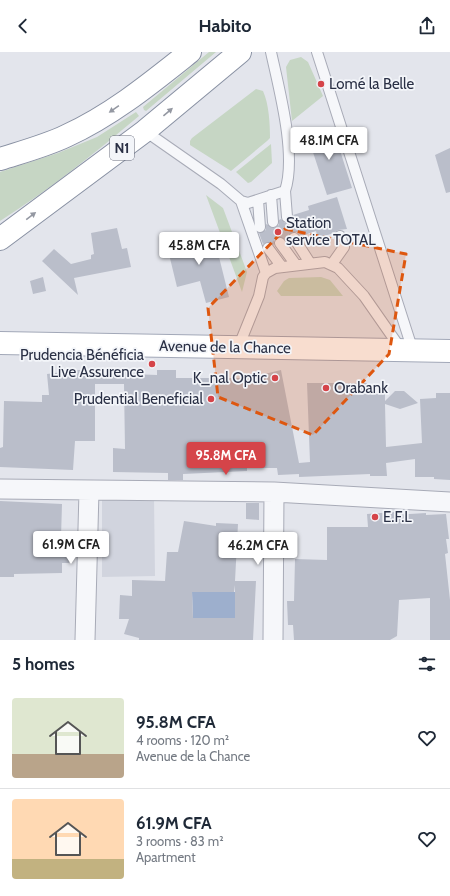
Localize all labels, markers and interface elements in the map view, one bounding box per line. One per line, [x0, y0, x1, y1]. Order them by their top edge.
icon: back [12, 15, 34, 37]
text: Habito [199, 15, 251, 37]
icon: share [416, 15, 438, 37]
place label: Lomé la Belle [329, 75, 415, 93]
marker: Lomé la Belle [316, 79, 326, 89]
one-way arrow [108, 105, 119, 113]
one-way arrow [163, 107, 173, 116]
pin: 48.1M CFA [283, 127, 375, 161]
text: 48.1M CFA [299, 132, 359, 148]
road number: N1 [110, 136, 134, 160]
one-way arrow [26, 212, 37, 221]
place label: Station service TOTAL [286, 214, 376, 249]
marker: Station service TOTAL [273, 227, 283, 237]
pin: 45.8M CFA [153, 232, 245, 266]
text: 45.8M CFA [168, 237, 230, 253]
street label: Avenue de la Chance [159, 337, 291, 357]
place label: Prudencia Bénéficia Live Assurence [20, 346, 145, 381]
marker: Prudencia Bénéficia Live Assurence [147, 359, 157, 369]
place label: K_nal Optic [193, 369, 267, 387]
marker: K_nal Optic [270, 373, 280, 383]
place label: Orabank [334, 379, 388, 397]
marker: Orabank [321, 383, 331, 393]
place label: Prudential Beneficial [74, 390, 203, 408]
marker: Prudential Beneficial [206, 394, 216, 404]
pin: 95.8M CFA [180, 442, 272, 476]
text: 95.8M CFA [196, 447, 256, 463]
place label: E.F.L [383, 508, 412, 526]
marker: E.F.L [370, 512, 380, 522]
pin: 61.9M CFA [25, 531, 117, 565]
pin: 46.2M CFA [212, 532, 304, 566]
text: 61.9M CFA [42, 536, 100, 552]
text: 46.2M CFA [227, 537, 289, 553]
icon: filters [416, 653, 438, 675]
text: 5 homes [12, 654, 75, 674]
text: 95.8M CFA [136, 712, 216, 732]
icon: home [44, 714, 92, 762]
icon: heart [416, 727, 438, 749]
text: 4 rooms · 120 m² [136, 732, 229, 748]
text: Avenue de la Chance [136, 748, 250, 764]
text: 61.9M CFA [136, 813, 212, 833]
icon: home [44, 815, 92, 863]
icon: heart [416, 828, 438, 850]
text: 3 rooms · 83 m² [136, 833, 223, 849]
text: Apartment [136, 849, 196, 865]

